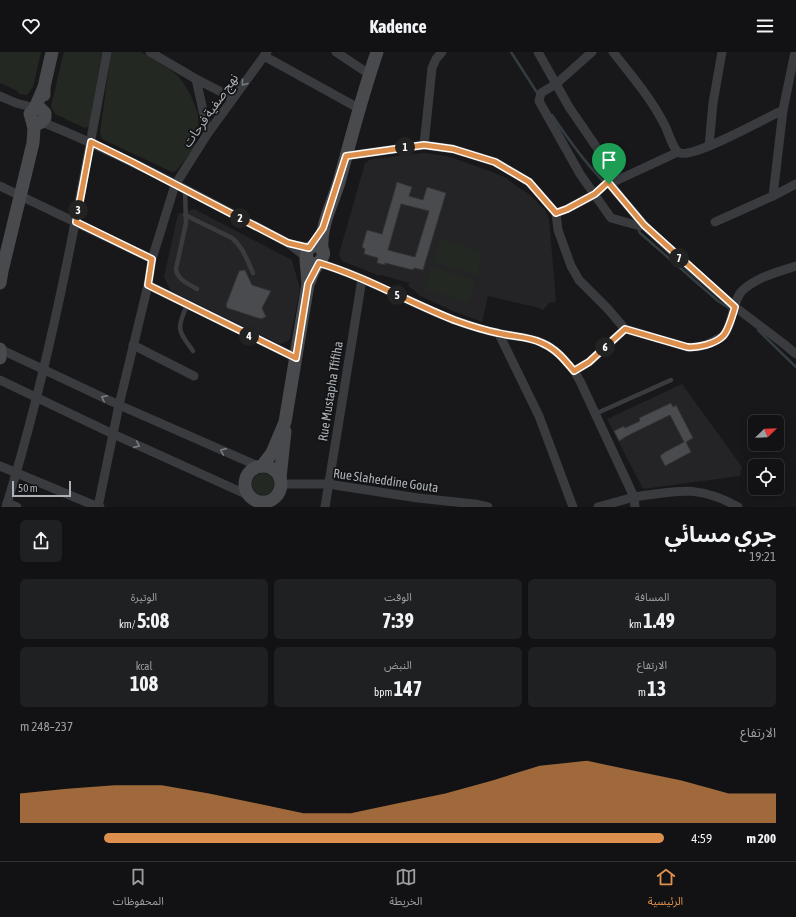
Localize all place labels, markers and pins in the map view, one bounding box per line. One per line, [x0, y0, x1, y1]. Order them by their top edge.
pin: 1 [395, 137, 415, 157]
pin [592, 143, 626, 184]
pin: 3 [68, 200, 88, 220]
pin: 2 [230, 208, 250, 228]
pin: 7 [669, 248, 689, 268]
pin: 5 [387, 285, 407, 305]
pin: 4 [239, 326, 259, 346]
pin: 6 [595, 337, 615, 357]

